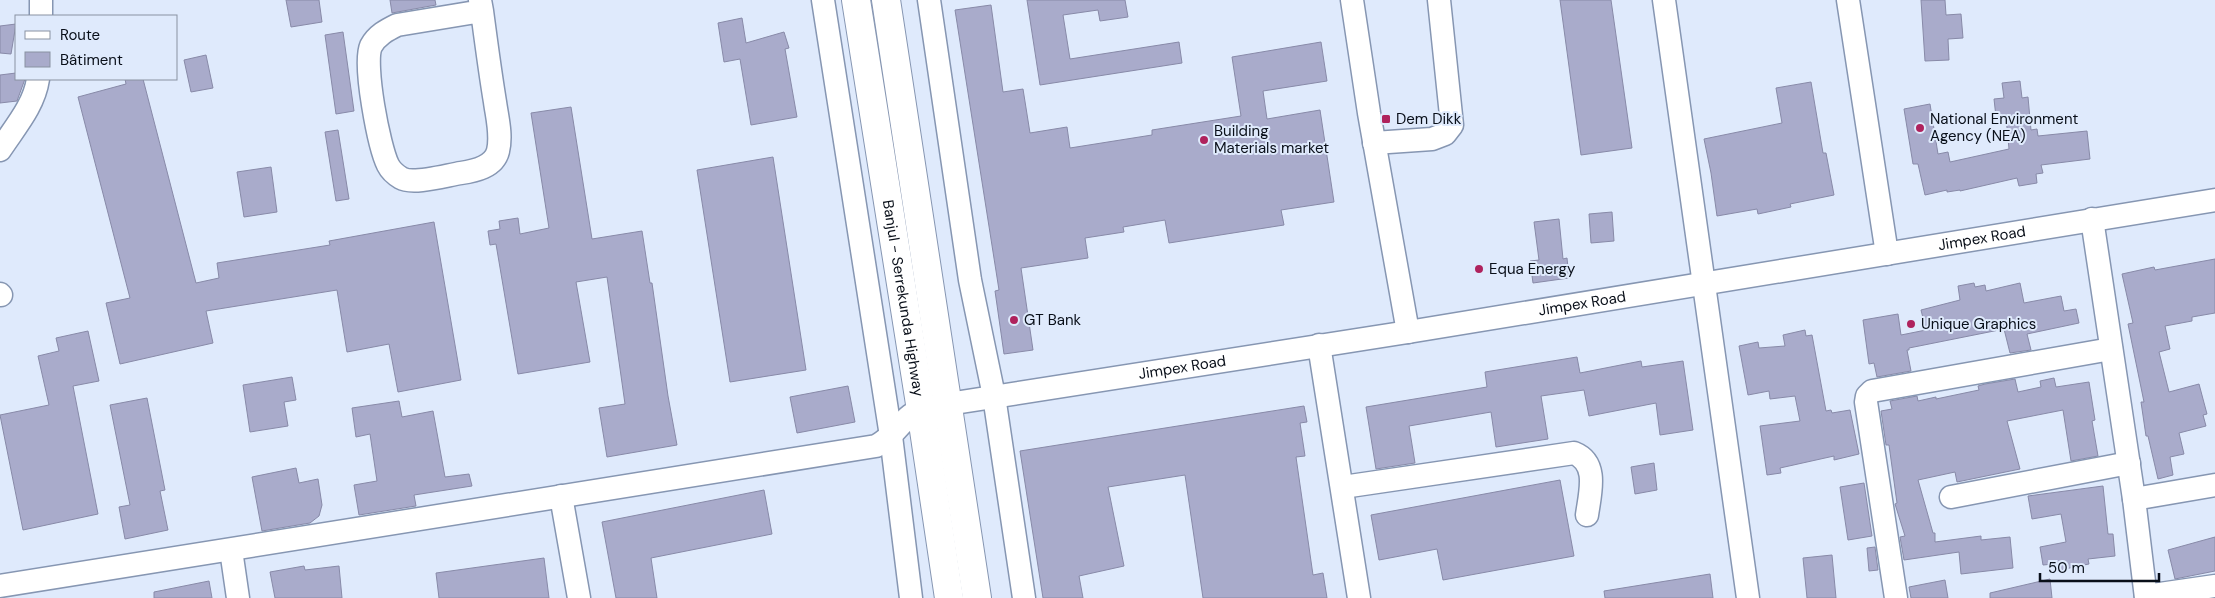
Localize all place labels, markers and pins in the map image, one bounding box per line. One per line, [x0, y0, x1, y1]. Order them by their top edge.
place label: Dem Dikk [1396, 109, 1462, 129]
place label: National Environment Agency (NEA) [1930, 109, 2079, 146]
marker: Dem Dikk [1380, 113, 1392, 125]
place label: Building Materials market [1214, 121, 1329, 158]
marker: National Environment Agency (NEA) [1914, 122, 1926, 134]
marker: Building Materials market [1198, 134, 1210, 146]
place label: Equa Energy [1489, 259, 1576, 279]
marker: Equa Energy [1473, 263, 1485, 275]
place label: GT Bank [1024, 310, 1082, 330]
marker: GT Bank [1008, 314, 1020, 326]
place label: Unique Graphics [1921, 314, 2036, 334]
marker: Unique Graphics [1905, 318, 1917, 330]

